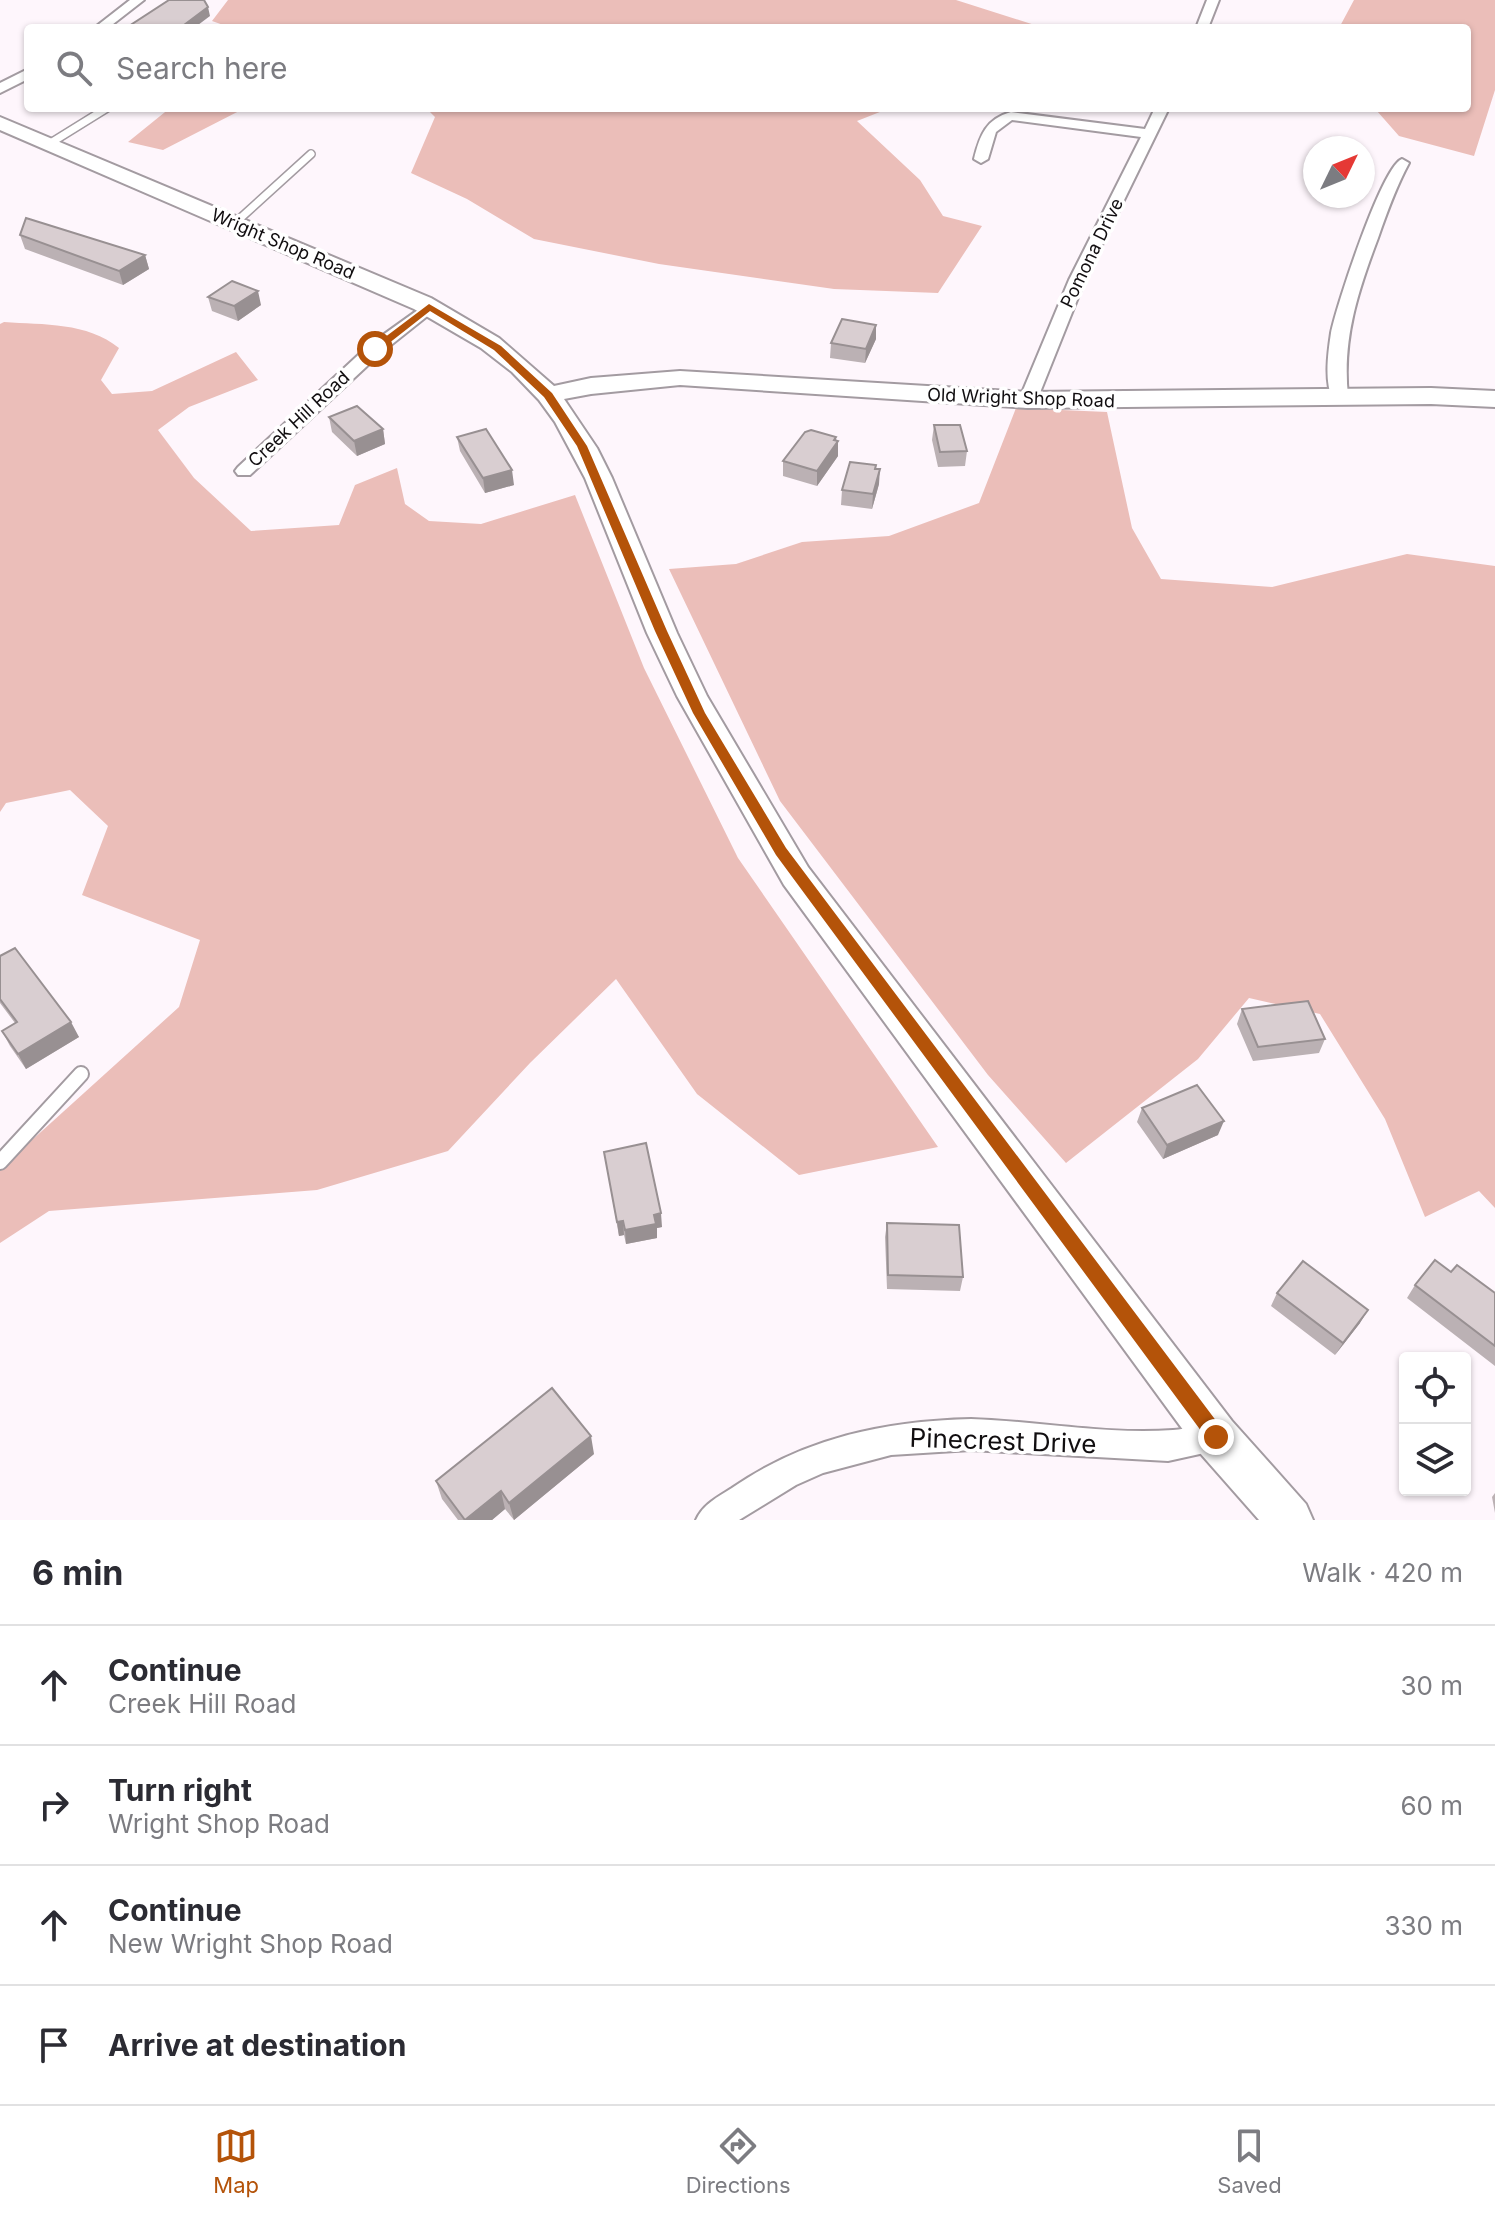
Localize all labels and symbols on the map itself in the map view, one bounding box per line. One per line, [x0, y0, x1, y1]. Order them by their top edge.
north arrow [1303, 136, 1375, 208]
street label: Pomona Drive [1056, 195, 1127, 311]
street label: Wright Shop Road [208, 204, 358, 283]
route start [357, 331, 393, 367]
street label: Creek Hill Road [244, 366, 354, 471]
street label: Old Wright Shop Road [927, 384, 1115, 411]
route end [1198, 1419, 1234, 1455]
street label: Pinecrest Drive [909, 1422, 1097, 1459]

